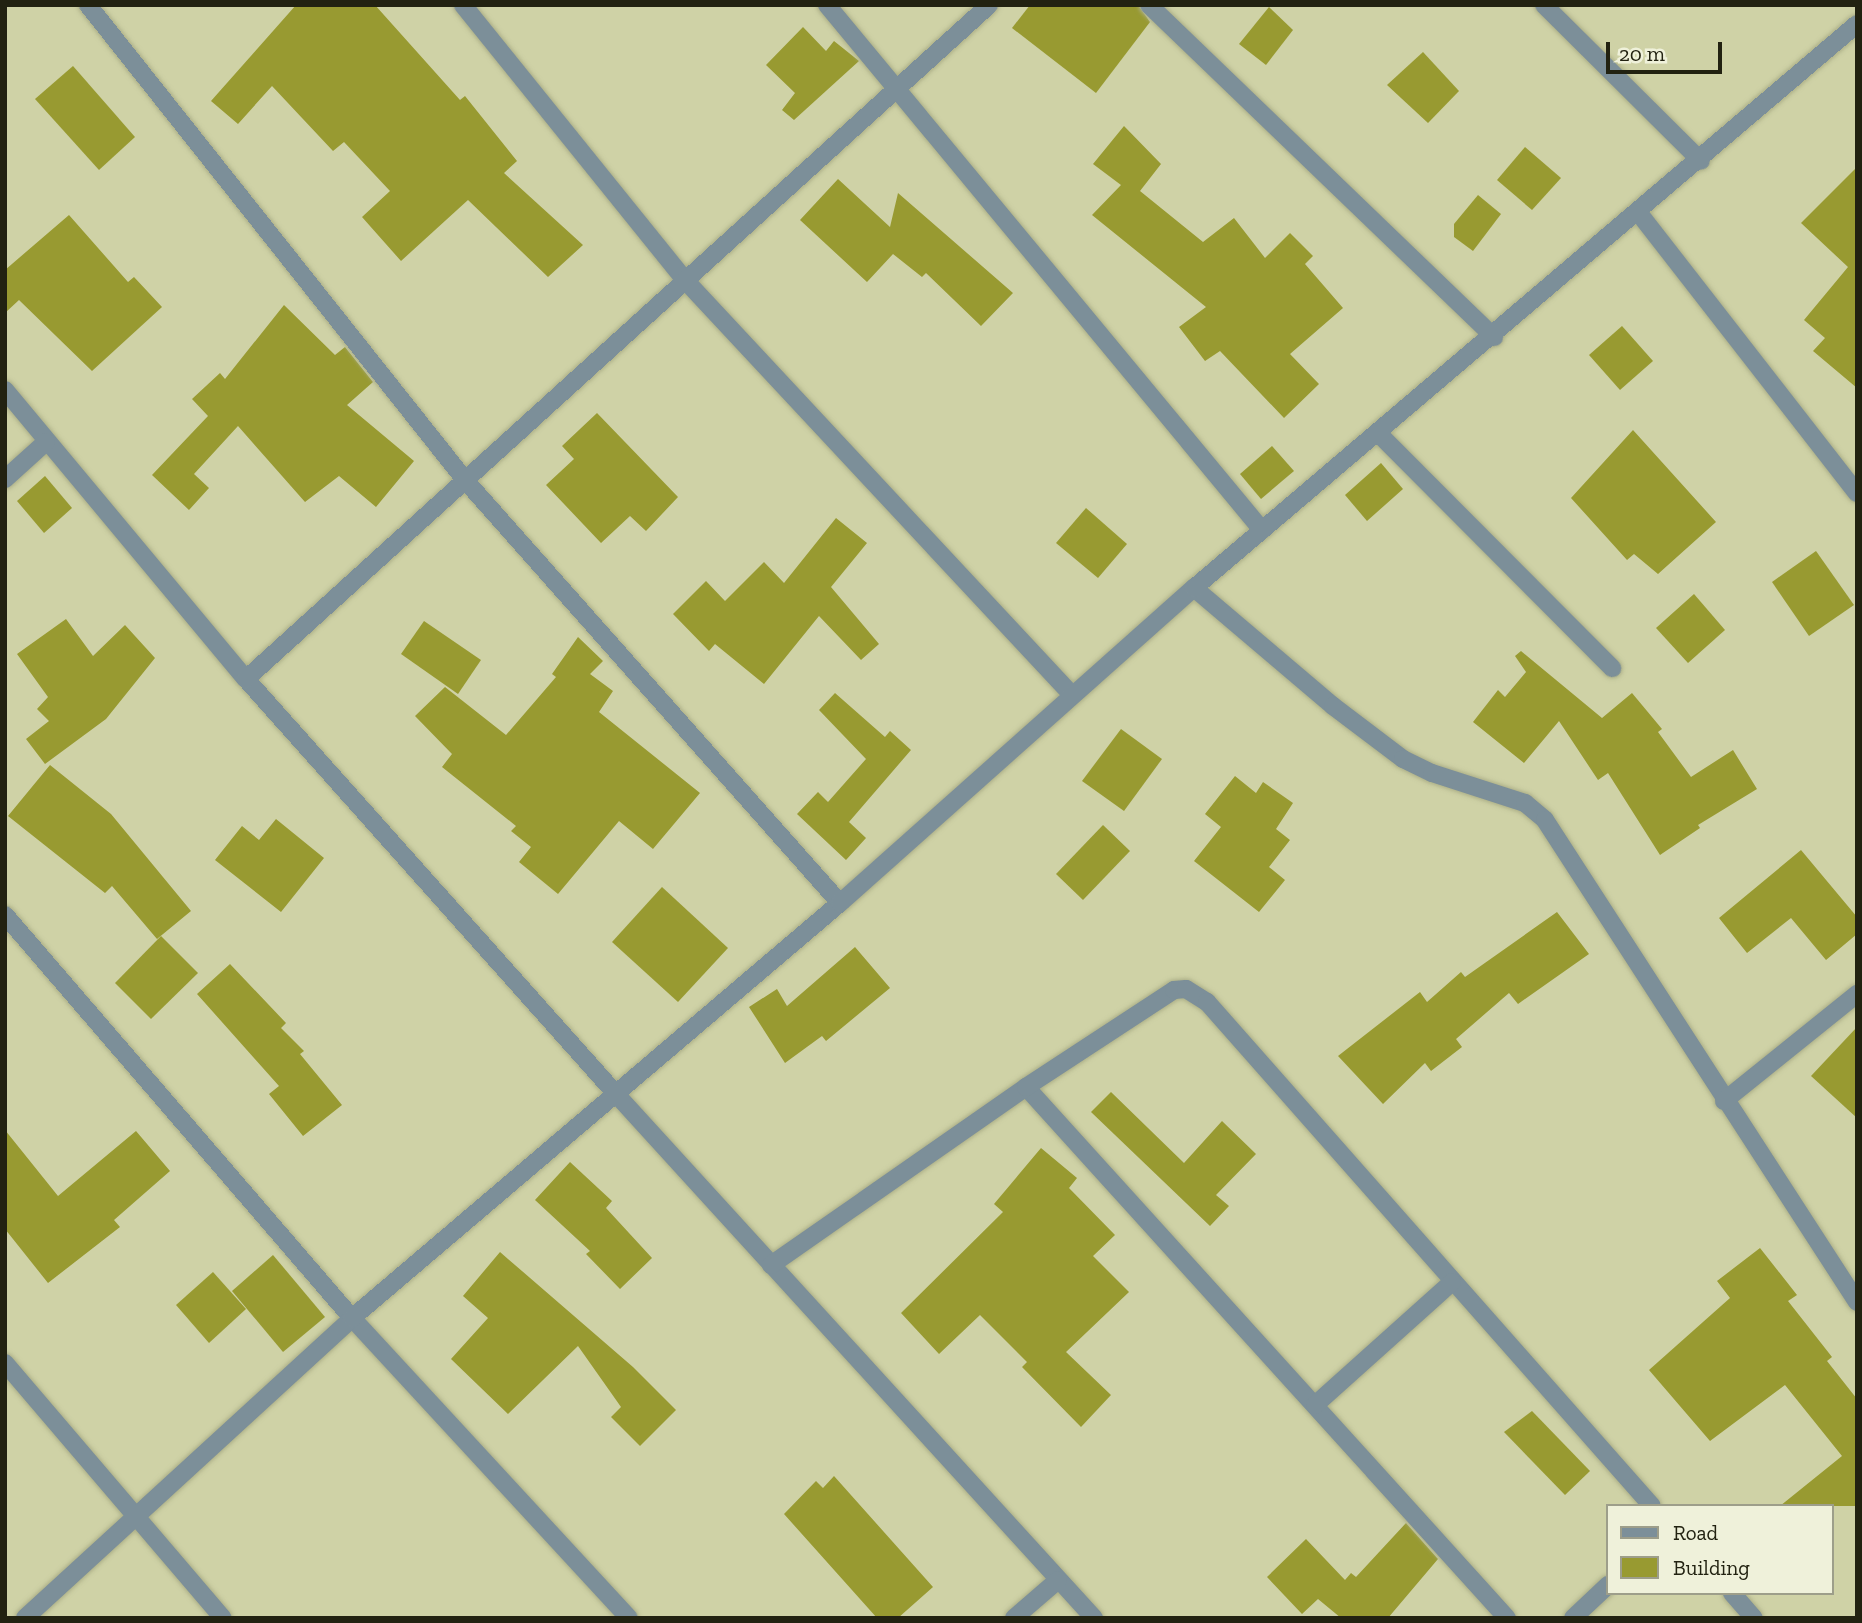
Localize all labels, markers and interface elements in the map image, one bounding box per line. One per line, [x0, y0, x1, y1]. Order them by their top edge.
scale bar [1610, 28, 1726, 72]
text: 20 m [1619, 41, 1665, 66]
legend [1606, 1504, 1834, 1595]
text: Road [1673, 1520, 1718, 1545]
text: Building [1673, 1555, 1750, 1580]

